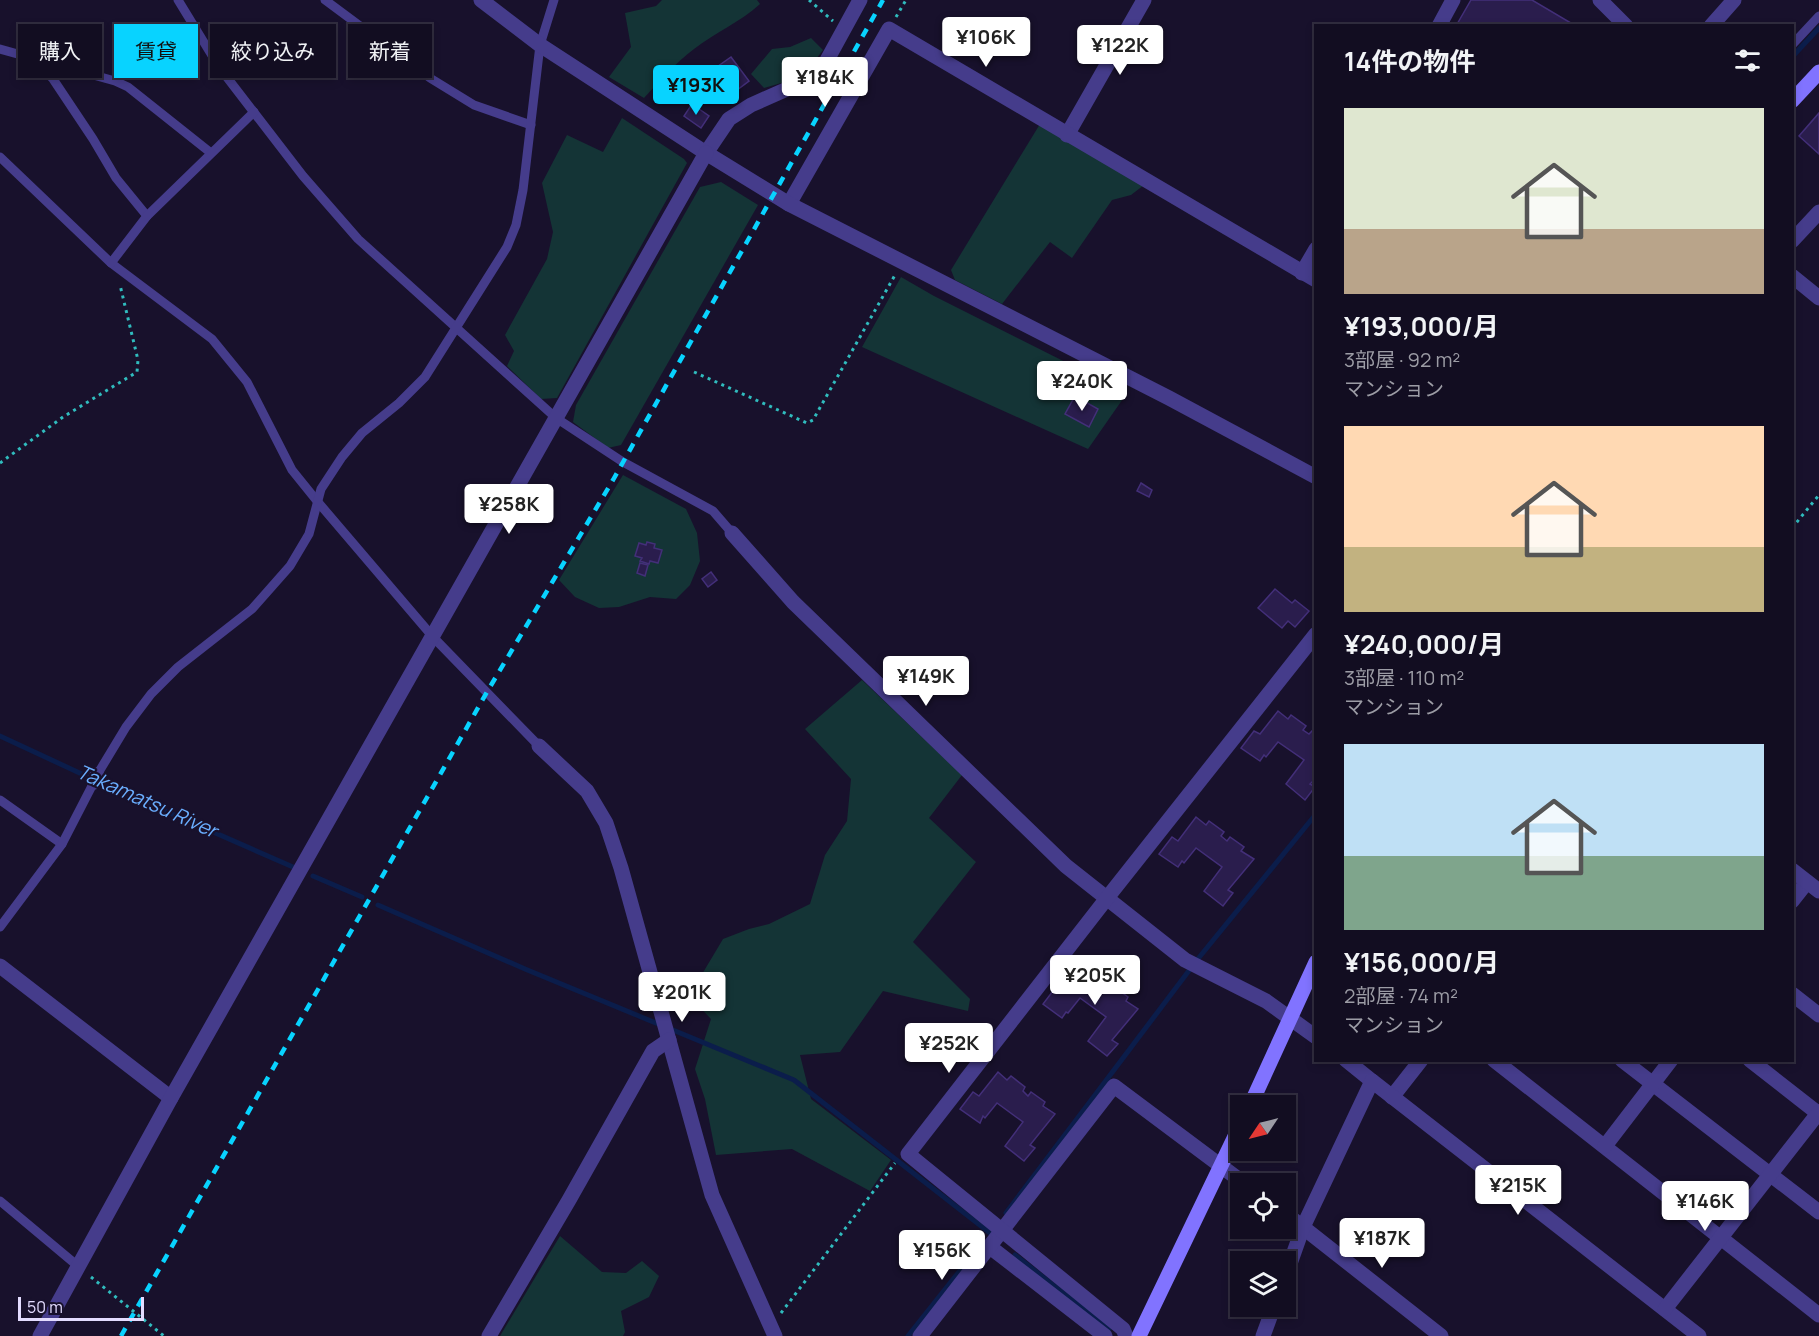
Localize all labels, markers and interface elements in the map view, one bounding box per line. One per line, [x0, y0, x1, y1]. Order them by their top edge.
pin: ¥106K [944, 17, 1028, 68]
text: ¥106K [956, 23, 1016, 50]
chip: 購入 [18, 24, 102, 78]
chip: 賃貸 [114, 24, 198, 78]
chip: 絞り込み [210, 24, 336, 78]
chip: 新着 [348, 24, 432, 78]
pin: ¥122K [1078, 25, 1162, 76]
text: ¥122K [1091, 31, 1149, 58]
text: 14件の物件 [1344, 43, 1475, 79]
icon: filters [1731, 44, 1764, 77]
pin: ¥184K [783, 57, 867, 108]
text: ¥184K [796, 63, 854, 90]
pin: ¥193K [654, 65, 738, 116]
text: ¥193K [667, 71, 725, 98]
icon: home [1500, 147, 1608, 255]
text: ¥193,000/月 [1344, 308, 1499, 344]
text: 3部屋 · 92 m² [1344, 346, 1460, 373]
pin: ¥240K [1040, 361, 1124, 412]
text: ¥240K [1051, 367, 1113, 394]
text: マンション [1344, 375, 1444, 402]
icon: home [1500, 465, 1608, 573]
pin: ¥258K [467, 484, 551, 535]
text: ¥258K [478, 490, 540, 517]
text: ¥240,000/月 [1344, 626, 1504, 662]
pin: ¥149K [884, 656, 968, 707]
text: ¥149K [897, 662, 955, 689]
text: 3部屋 · 110 m² [1344, 664, 1464, 691]
text: マンション [1344, 693, 1444, 720]
water label: Takamatsu River [73, 757, 224, 845]
icon: home [1500, 783, 1608, 891]
text: ¥156,000/月 [1344, 944, 1499, 980]
pin: ¥205K [1053, 955, 1137, 1006]
text: ¥205K [1064, 961, 1126, 988]
pin: ¥201K [640, 972, 724, 1023]
text: ¥201K [653, 978, 712, 1005]
text: 2部屋 · 74 m² [1344, 982, 1458, 1009]
text: マンション [1344, 1011, 1444, 1038]
pin: ¥252K [907, 1023, 991, 1074]
text: ¥252K [919, 1029, 979, 1056]
north arrow [1230, 1095, 1296, 1161]
map controls [1230, 1095, 1296, 1317]
pin: ¥215K [1476, 1165, 1560, 1216]
text: ¥215K [1489, 1171, 1547, 1198]
button: locate [1230, 1173, 1296, 1239]
pin: ¥146K [1663, 1181, 1747, 1232]
text: ¥146K [1676, 1187, 1734, 1214]
pin: ¥187K [1340, 1218, 1424, 1269]
text: ¥187K [1354, 1224, 1410, 1251]
pin: ¥156K [900, 1230, 984, 1281]
text: ¥156K [913, 1236, 971, 1263]
button: layers [1230, 1251, 1296, 1317]
scale bar [18, 1294, 144, 1322]
text: 50 m [27, 1296, 63, 1318]

